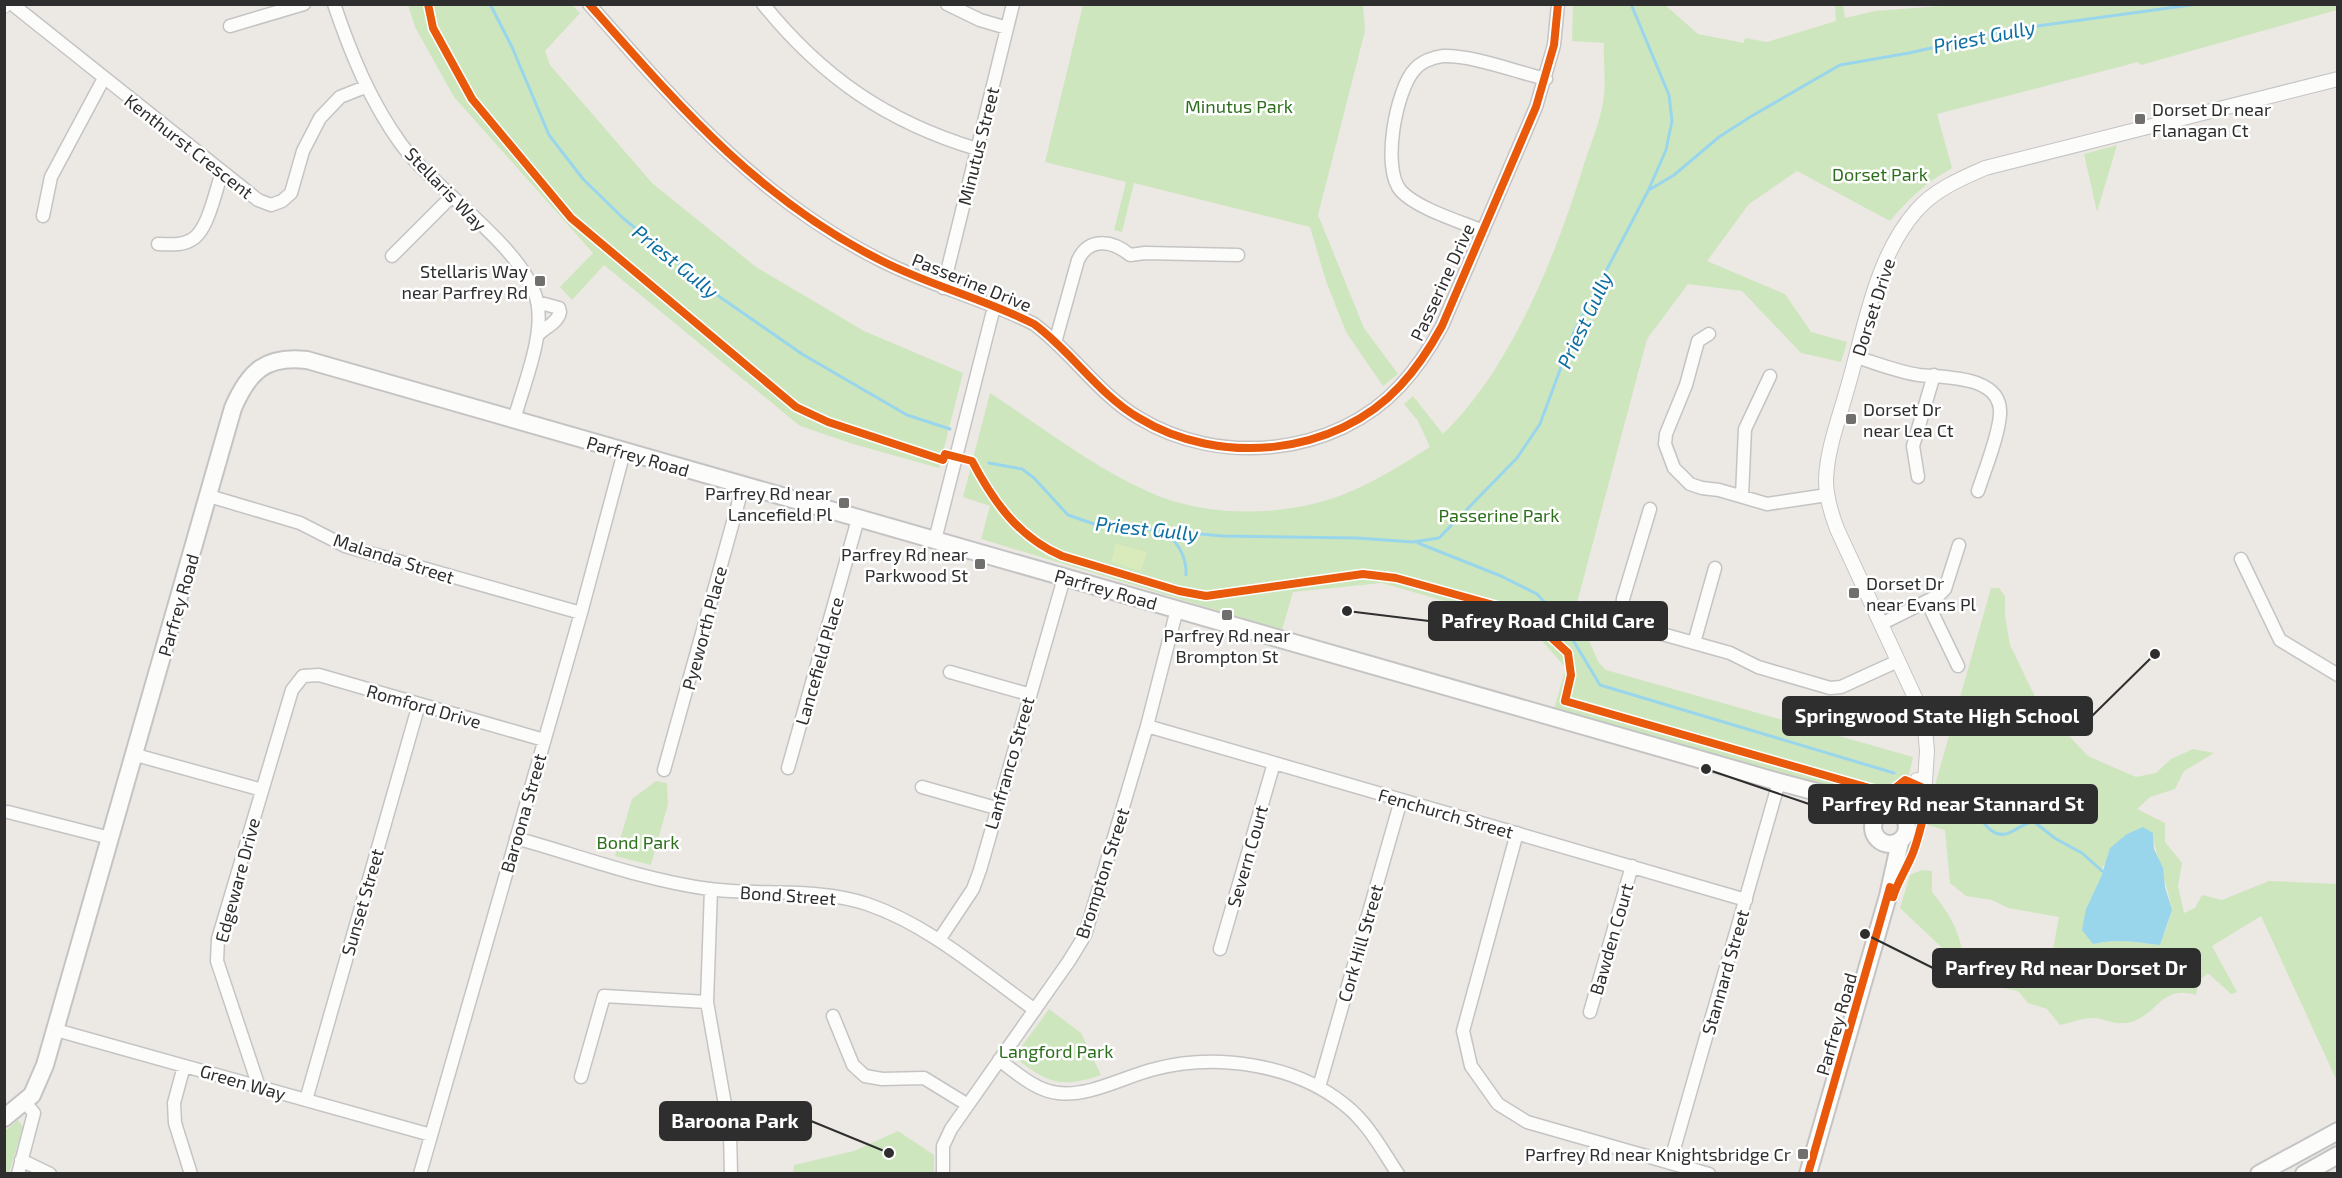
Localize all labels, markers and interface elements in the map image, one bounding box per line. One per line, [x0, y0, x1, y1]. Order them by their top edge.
water label: Priest Gully [1931, 14, 2037, 59]
street label: Minutus Street [953, 84, 1003, 207]
street label: Kenthurst Crescent [120, 89, 258, 203]
park label: Minutus Park [1185, 95, 1293, 117]
place label: Dorset Dr near Flanagan Ct [2152, 98, 2271, 141]
marker: Dorset Dr near Flanagan Ct [2133, 112, 2147, 126]
street label: Stellaris Way [401, 143, 492, 236]
park label: Dorset Park [1832, 163, 1928, 185]
water label: Priest Gully [628, 219, 724, 304]
street label: Passerine Drive [1405, 220, 1479, 344]
street label: Passerine Drive [909, 248, 1035, 316]
street label: Dorset Drive [1847, 255, 1899, 359]
place label: Stellaris Way near Parfrey Rd [401, 260, 528, 303]
water label: Priest Gully [1551, 268, 1618, 372]
marker: Stellaris Way near Parfrey Rd [533, 274, 547, 288]
place label: Dorset Dr near Lea Ct [1863, 398, 1954, 441]
marker: Dorset Dr near Lea Ct [1844, 412, 1858, 426]
street label: Parfrey Road [584, 431, 692, 481]
place label: Parfrey Rd near Lancefield Pl [705, 482, 833, 525]
marker: Parfrey Rd near Lancefield Pl [837, 496, 851, 510]
park label: Passerine Park [1438, 504, 1560, 526]
water label: Priest Gully [1094, 511, 1200, 546]
street label: Malanda Street [331, 528, 457, 588]
place label: Parfrey Rd near Parkwood St [841, 543, 968, 586]
street label: Parfrey Road [153, 551, 203, 659]
marker: Parfrey Rd near Parkwood St [973, 557, 987, 571]
street label: Pyeworth Place [677, 564, 731, 692]
street label: Parfrey Road [1052, 564, 1160, 614]
place label: Dorset Dr near Evans Pl [1866, 572, 1977, 615]
marker: Dorset Dr near Evans Pl [1847, 586, 1861, 600]
street label: Lancefield Place [790, 594, 848, 728]
callout: Pafrey Road Child Care [1429, 602, 1667, 640]
marker: Parfrey Rd near Brompton St [1220, 608, 1234, 622]
text: Pafrey Road Child Care [1441, 608, 1655, 633]
place label: Parfrey Rd near Brompton St [1164, 624, 1290, 667]
street label: Romford Drive [364, 679, 484, 733]
street label: Lanfranco Street [980, 694, 1038, 832]
callout: Springwood State High School [1783, 697, 2092, 735]
text: Springwood State High School [1795, 703, 2080, 727]
street label: Baroona Street [495, 751, 551, 875]
street label: Fenchurch Street [1376, 783, 1516, 843]
callout: Parfrey Rd near Stannard St [1809, 785, 2097, 823]
text: Parfrey Rd near Stannard St [1822, 791, 2084, 816]
street label: Severn Court [1222, 802, 1272, 910]
street label: Brompton Street [1071, 805, 1134, 941]
street label: Edgeware Drive [210, 815, 264, 945]
park label: Bond Park [597, 831, 679, 853]
street label: Sunset Street [336, 846, 388, 958]
street label: Bond Street [739, 881, 837, 909]
street label: Cork Hill Street [1333, 881, 1387, 1004]
street label: Bawden Court [1585, 881, 1637, 997]
street label: Stannard Street [1697, 907, 1753, 1037]
callout: Parfrey Rd near Dorset Dr [1933, 949, 2200, 987]
text: Parfrey Rd near Dorset Dr [1945, 955, 2187, 980]
street label: Parfrey Road [1811, 970, 1861, 1078]
park label: Langford Park [999, 1040, 1113, 1062]
street label: Green Way [198, 1059, 289, 1105]
callout: Baroona Park [660, 1102, 811, 1140]
text: Baroona Park [671, 1108, 799, 1132]
place label: Parfrey Rd near Knightsbridge Cr [1525, 1143, 1791, 1165]
marker: Parfrey Rd near Knightsbridge Cr [1796, 1147, 1810, 1161]

